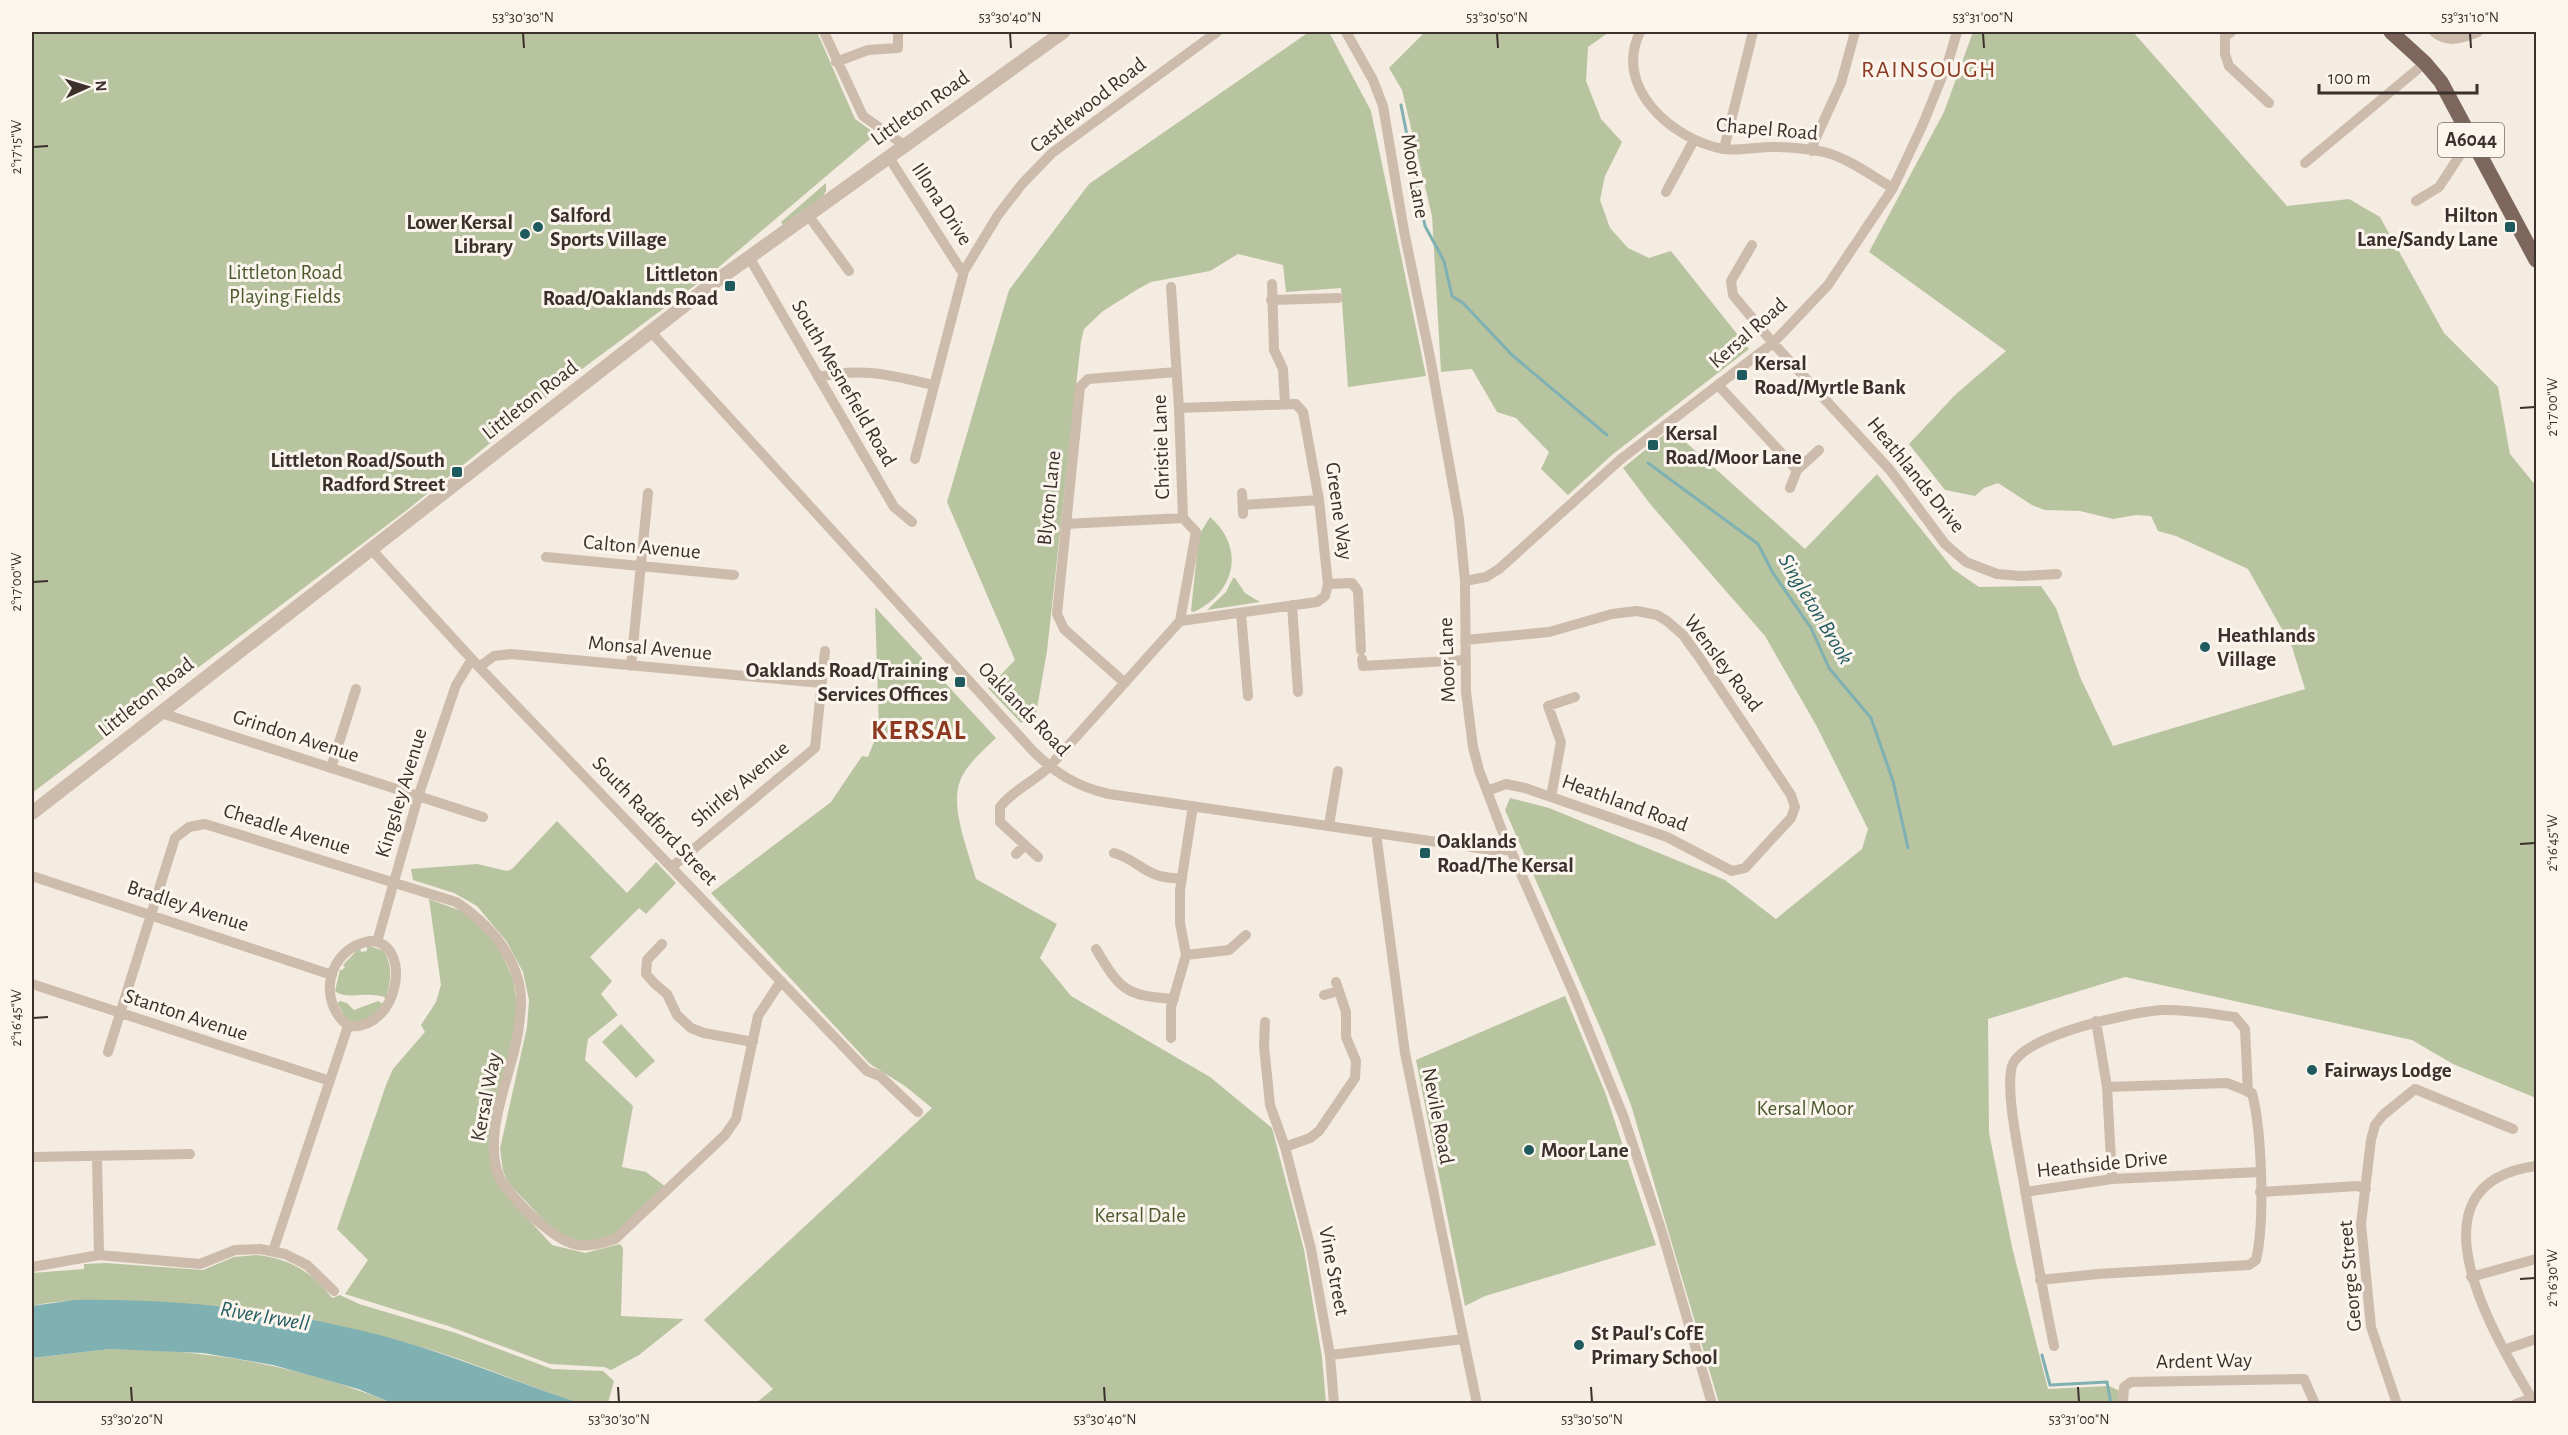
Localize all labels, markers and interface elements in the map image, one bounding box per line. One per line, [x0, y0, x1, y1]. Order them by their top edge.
text: 53°30'30"N [492, 10, 554, 25]
text: 53°30'40"N [978, 10, 1042, 25]
text: 53°30'50"N [1466, 10, 1528, 25]
text: 53°31'00"N [1953, 10, 2013, 25]
text: 53°31'10"N [2441, 10, 2499, 25]
street label: Castlewood Road [1026, 53, 1150, 157]
north arrow [57, 57, 117, 117]
scale bar [2319, 57, 2476, 95]
district label: RAINSOUGH [1861, 58, 1997, 82]
street label: Littleton Road [867, 66, 973, 149]
text: 100 m [2328, 70, 2371, 88]
text: N [93, 80, 109, 92]
street label: Chapel Road [1715, 114, 1819, 144]
text: 2°17'15"W [9, 119, 24, 174]
road number: A6044 [2438, 123, 2504, 157]
street label: Moor Lane [1397, 132, 1433, 220]
street label: Illona Drive [908, 159, 976, 249]
place label: Salford Sports Village [550, 205, 667, 250]
place label: Hilton Lane/Sandy Lane [2357, 205, 2498, 250]
place label: Lower Kersal Library [406, 212, 514, 257]
marker: Salford Sports Village [531, 220, 545, 234]
marker: Hilton Lane/Sandy Lane [2503, 220, 2517, 234]
marker: Lower Kersal Library [518, 227, 532, 241]
park label: Littleton Road Playing Fields [228, 262, 342, 307]
place label: Littleton Road/Oaklands Road [543, 264, 718, 309]
marker: Littleton Road/Oaklands Road [723, 279, 737, 293]
street label: Kersal Road [1705, 294, 1791, 372]
street label: South Mesnefield Road [788, 296, 900, 470]
place label: Kersal Road/Myrtle Bank [1754, 353, 1906, 398]
street label: Littleton Road [478, 356, 582, 444]
marker: Kersal Road/Myrtle Bank [1735, 368, 1749, 382]
text: 2°17'00"W [2545, 377, 2560, 436]
street label: Christie Lane [1149, 394, 1173, 500]
street label: Heathlands Drive [1863, 413, 1969, 537]
place label: Kersal Road/Moor Lane [1665, 423, 1802, 468]
marker: Kersal Road/Moor Lane [1646, 438, 1660, 452]
place label: Littleton Road/South Radford Street [270, 450, 445, 495]
street label: Blyton Lane [1034, 450, 1064, 546]
street label: Greene Way [1322, 461, 1356, 561]
marker: Littleton Road/South Radford Street [450, 465, 464, 479]
street label: Calton Avenue [582, 531, 702, 563]
water label: Singleton Brook [1775, 550, 1857, 668]
text: 2°17'00"W [9, 552, 24, 611]
street label: Wensley Road [1680, 611, 1766, 715]
street label: Moor Lane [1435, 617, 1459, 703]
place label: Heathlands Village [2217, 625, 2315, 670]
street label: Monsal Avenue [587, 632, 713, 664]
marker: Heathlands Village [2198, 640, 2212, 654]
street label: Littleton Road [94, 653, 198, 741]
street label: Oaklands Road [974, 658, 1074, 760]
place label: Oaklands Road/Training Services Offices [746, 660, 948, 705]
marker: Oaklands Road/Training Services Offices [953, 675, 967, 689]
street label: Grindon Avenue [230, 706, 362, 766]
district label: KERSAL [871, 717, 967, 744]
street label: Kingsley Avenue [371, 726, 431, 860]
street label: Shirley Avenue [687, 737, 793, 831]
street label: South Radford Street [588, 753, 722, 890]
street label: Heathland Road [1559, 770, 1691, 836]
street label: Cheadle Avenue [221, 800, 353, 858]
text: 2°16'45"W [2545, 814, 2560, 872]
place label: Oaklands Road/The Kersal [1437, 831, 1574, 876]
marker: Oaklands Road/The Kersal [1418, 846, 1432, 860]
street label: Bradley Avenue [124, 876, 252, 936]
street label: Stanton Avenue [121, 985, 251, 1045]
text: 2°16'45"W [9, 989, 24, 1047]
street label: Kersal Way [467, 1051, 505, 1143]
place label: Fairways Lodge [2324, 1060, 2452, 1081]
marker: Fairways Lodge [2305, 1063, 2319, 1077]
street label: Nevile Road [1418, 1066, 1458, 1166]
park label: Kersal Moor [1757, 1098, 1854, 1119]
place label: Moor Lane [1541, 1140, 1629, 1161]
marker: Moor Lane [1522, 1143, 1536, 1157]
street label: Heathside Drive [2036, 1147, 2168, 1181]
park label: Kersal Dale [1094, 1205, 1186, 1226]
street label: George Street [2335, 1219, 2365, 1332]
street label: Vine Street [1315, 1225, 1353, 1318]
text: 2°16'30"W [2545, 1248, 2560, 1307]
water label: River Irwell [219, 1297, 311, 1335]
place label: St Paul's CofE Primary School [1591, 1323, 1718, 1368]
marker: St Paul's CofE Primary School [1572, 1338, 1586, 1352]
street label: Ardent Way [2156, 1350, 2252, 1372]
text: 53°30'20"N [101, 1412, 163, 1427]
text: 53°30'30"N [588, 1412, 650, 1427]
text: 53°30'40"N [1073, 1412, 1137, 1427]
text: 53°30'50"N [1561, 1412, 1623, 1427]
text: 53°31'00"N [2049, 1412, 2109, 1427]

